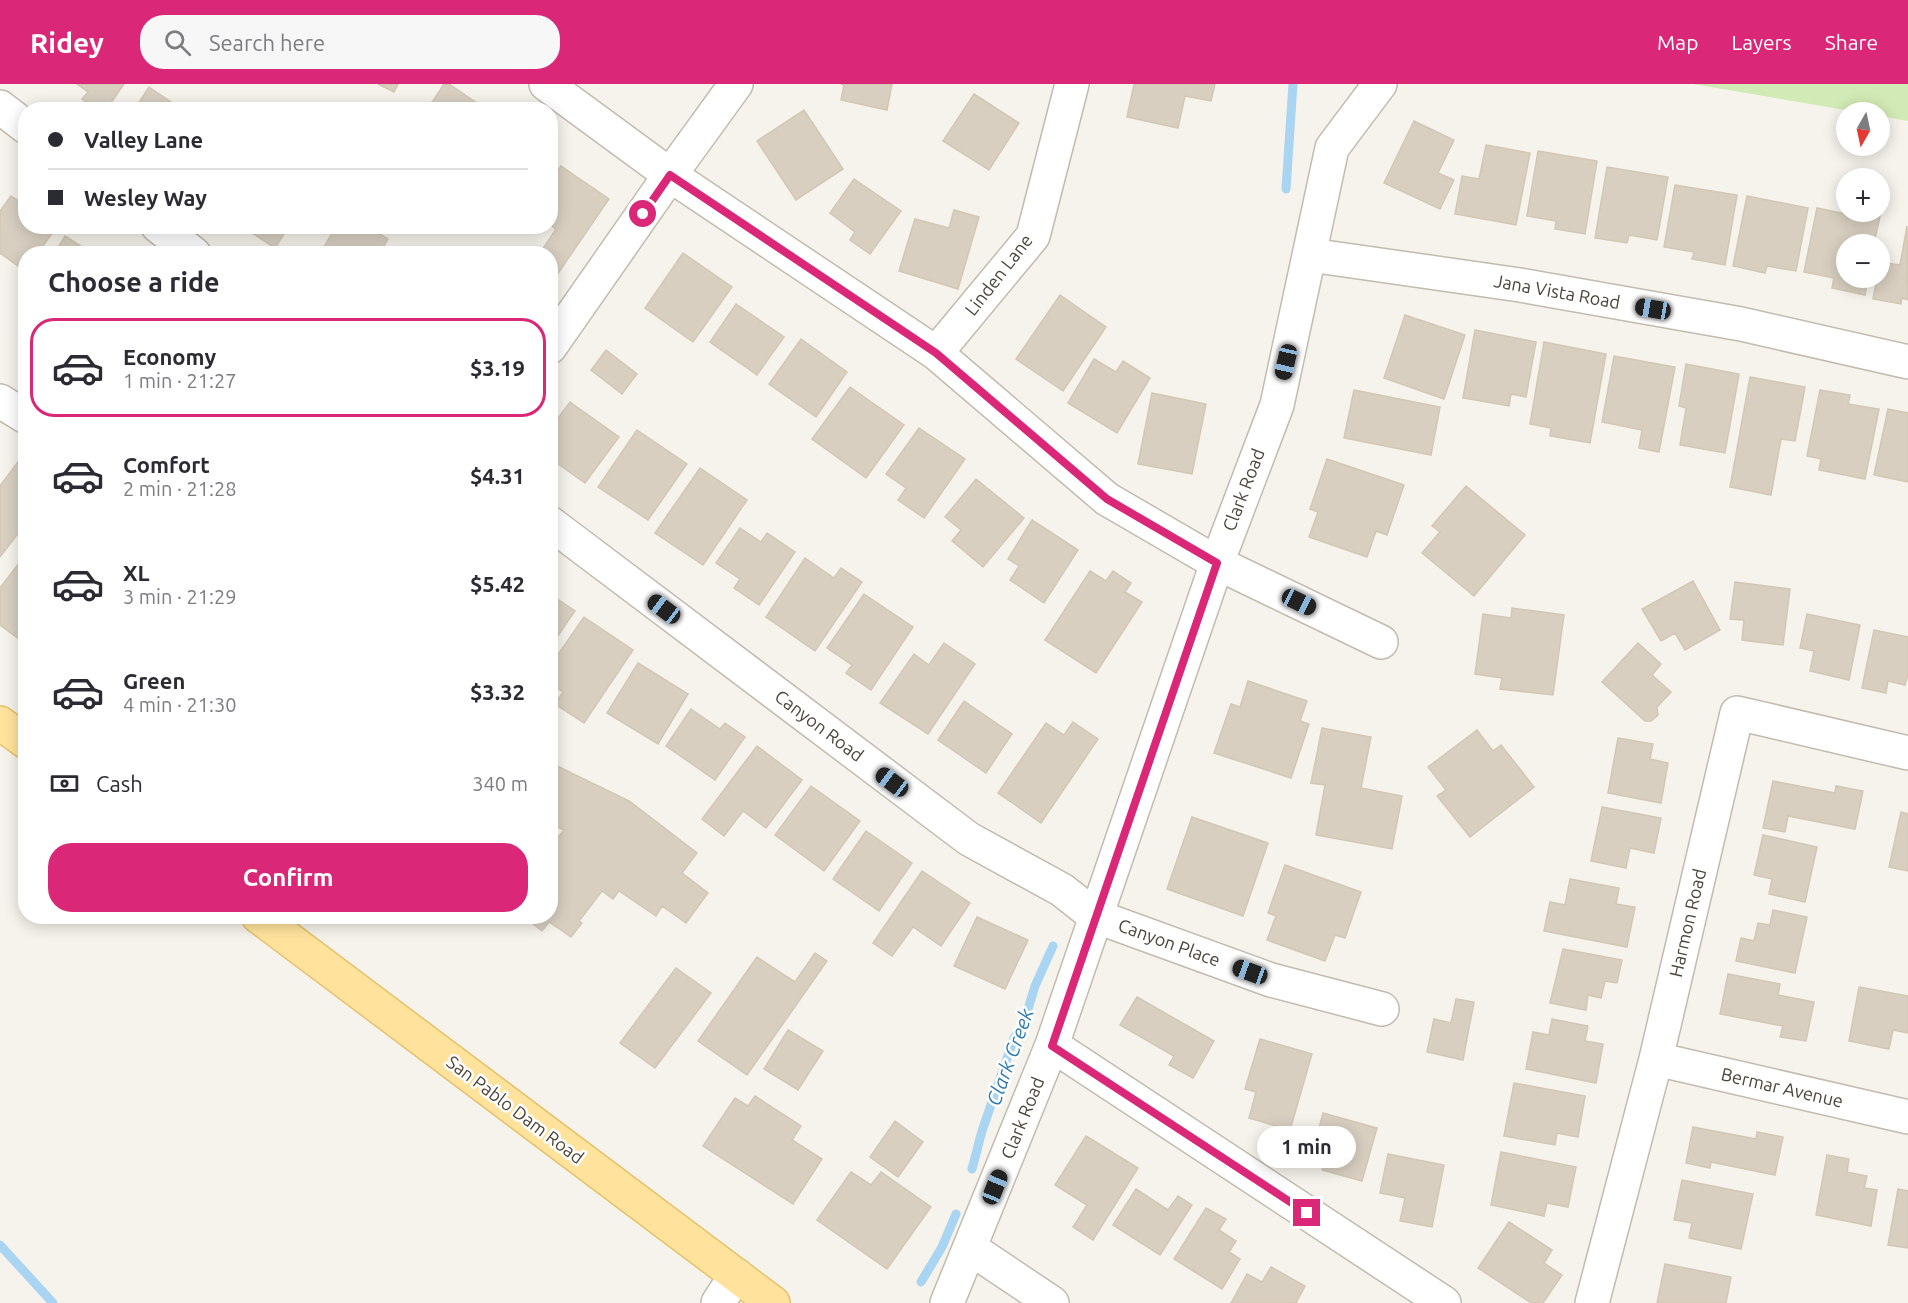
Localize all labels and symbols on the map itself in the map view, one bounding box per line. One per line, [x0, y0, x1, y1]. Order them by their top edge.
north arrow [1836, 102, 1890, 156]
route start [629, 200, 656, 227]
street label: Linden Lane [960, 230, 1036, 319]
street label: Jana Vista Road [1492, 270, 1622, 312]
car [1634, 297, 1672, 321]
car [1273, 342, 1299, 382]
street label: Clark Road [1218, 446, 1268, 534]
car [1279, 586, 1319, 618]
car [644, 591, 684, 627]
street label: Canyon Road [771, 685, 868, 765]
car [872, 764, 912, 800]
street label: Harmon Road [1665, 867, 1709, 979]
street label: Canyon Place [1116, 914, 1223, 970]
car [1230, 957, 1270, 987]
water label: Clark Creek [981, 1004, 1038, 1109]
street label: San Pablo Dam Road [443, 1051, 588, 1167]
street label: Bermar Avenue [1719, 1063, 1845, 1111]
street label: Clark Road [997, 1074, 1048, 1162]
callout: 1 min [1258, 1126, 1356, 1168]
car [980, 1167, 1010, 1207]
route end [1293, 1199, 1320, 1226]

